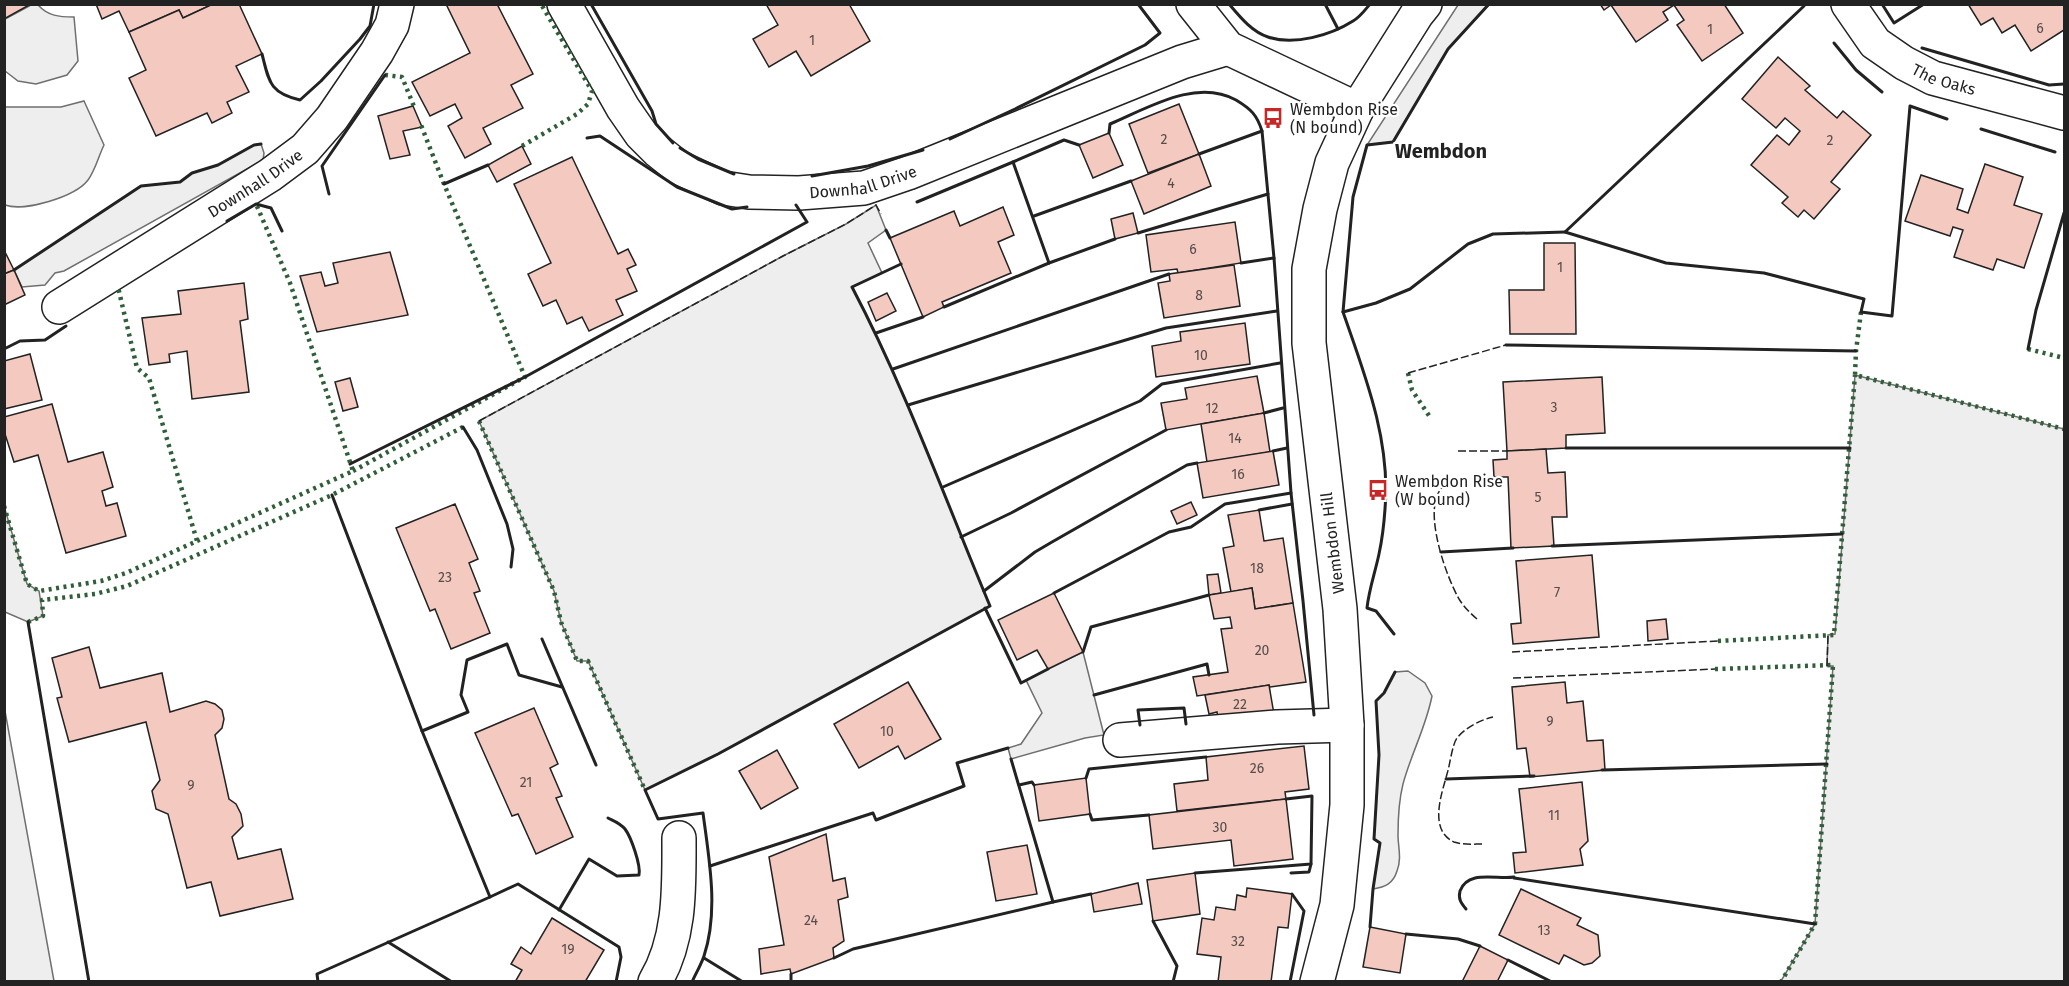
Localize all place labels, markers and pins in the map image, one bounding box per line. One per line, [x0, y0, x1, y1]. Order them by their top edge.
place label: Wembdon Rise (N bound) [1290, 100, 1398, 137]
bus stop icon: Wembdon Rise (N bound) [1261, 106, 1285, 130]
place label: Wembdon Rise (W bound) [1395, 472, 1503, 509]
bus stop icon: Wembdon Rise (W bound) [1366, 478, 1390, 502]

